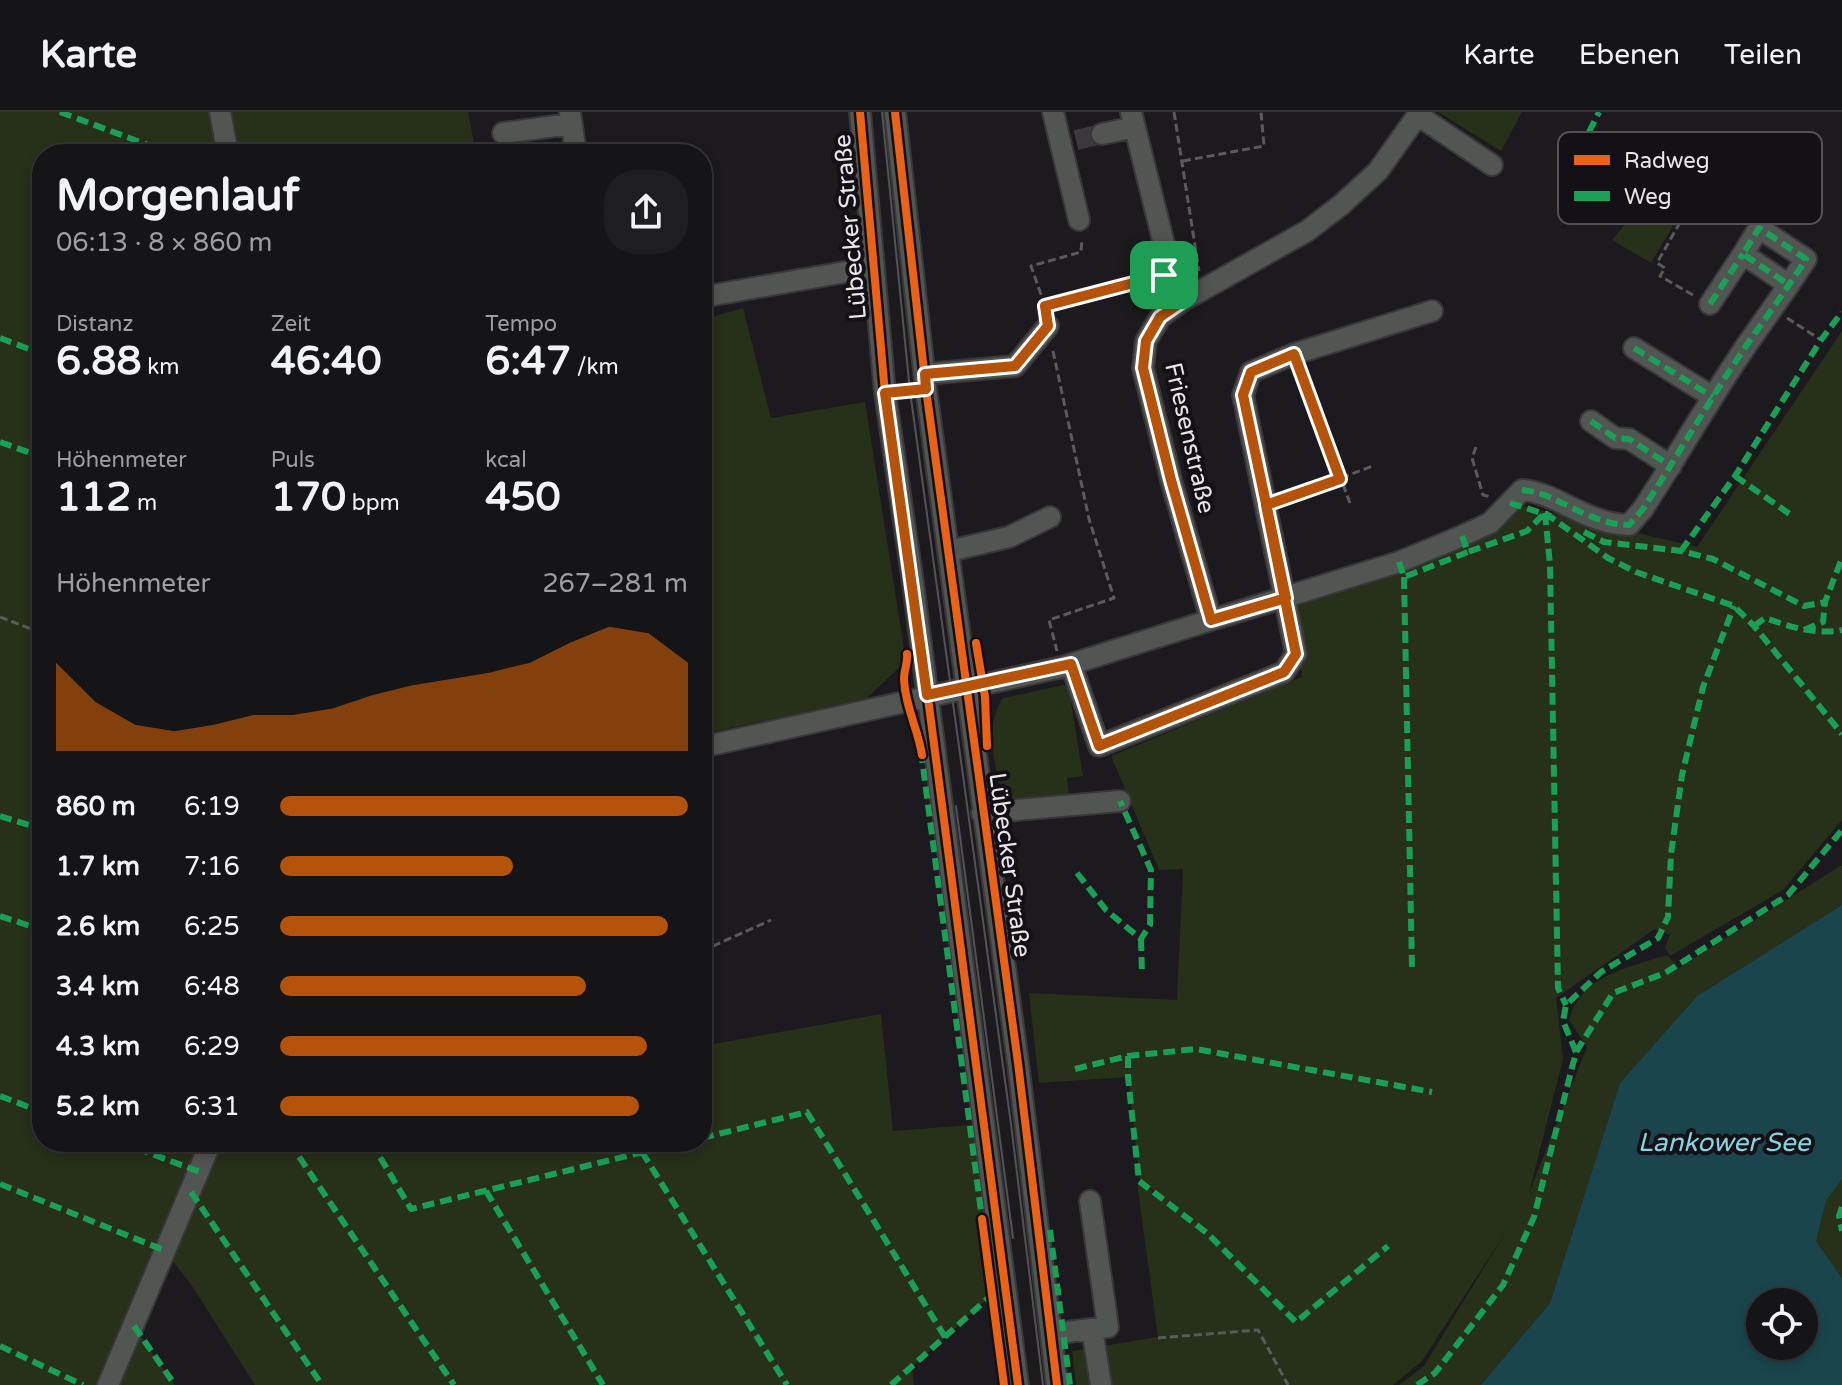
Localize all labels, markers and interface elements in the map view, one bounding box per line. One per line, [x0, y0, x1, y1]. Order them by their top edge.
text: Karte [40, 32, 137, 78]
text: Karte [1463, 38, 1535, 72]
text: Ebenen [1579, 38, 1680, 72]
text: Teilen [1724, 38, 1802, 72]
legend [1558, 132, 1822, 224]
street label: Lübecker Straße [828, 133, 873, 321]
text: Radweg [1624, 148, 1710, 174]
text: Morgenlauf [56, 170, 299, 223]
button: share [604, 170, 688, 254]
text: Weg [1624, 184, 1672, 210]
text: 06:13 · 8 × 860 m [56, 227, 272, 258]
pin [1130, 241, 1198, 309]
icon: arrive [1142, 253, 1186, 297]
text: Distanz [56, 311, 133, 337]
text: Zeit [271, 311, 311, 337]
text: Tempo [485, 311, 557, 337]
text: 6.88 [56, 337, 142, 385]
text: 46:40 [271, 337, 382, 385]
text: 6:47 [485, 337, 571, 385]
text: km [142, 354, 179, 380]
text: /km [571, 354, 619, 380]
street label: Friesenstraße [1158, 360, 1221, 516]
text: Höhenmeter [56, 447, 187, 473]
text: Puls [271, 447, 315, 473]
text: kcal [485, 447, 527, 473]
text: 112 [56, 473, 131, 521]
text: 170 [271, 473, 346, 521]
text: 450 [485, 473, 561, 521]
text: m [131, 490, 157, 516]
text: bpm [346, 490, 400, 516]
text: Höhenmeter [56, 568, 210, 599]
text: 267–281 m [542, 568, 688, 599]
street label: Lübecker Straße [982, 771, 1037, 959]
text: 860 m [56, 791, 136, 822]
text: 6:19 [184, 791, 240, 822]
text: 1.7 km [56, 851, 140, 882]
text: 7:16 [184, 851, 240, 882]
text: 2.6 km [56, 911, 140, 942]
text: 6:25 [184, 911, 240, 942]
text: 3.4 km [56, 971, 140, 1002]
text: 6:48 [184, 971, 240, 1002]
text: 4.3 km [56, 1031, 140, 1062]
text: 6:29 [184, 1031, 240, 1062]
text: 5.2 km [56, 1091, 140, 1122]
text: 6:31 [184, 1091, 240, 1122]
water label: Lankower See [1638, 1127, 1811, 1158]
map controls [1746, 1288, 1818, 1360]
button: locate [1746, 1288, 1818, 1360]

